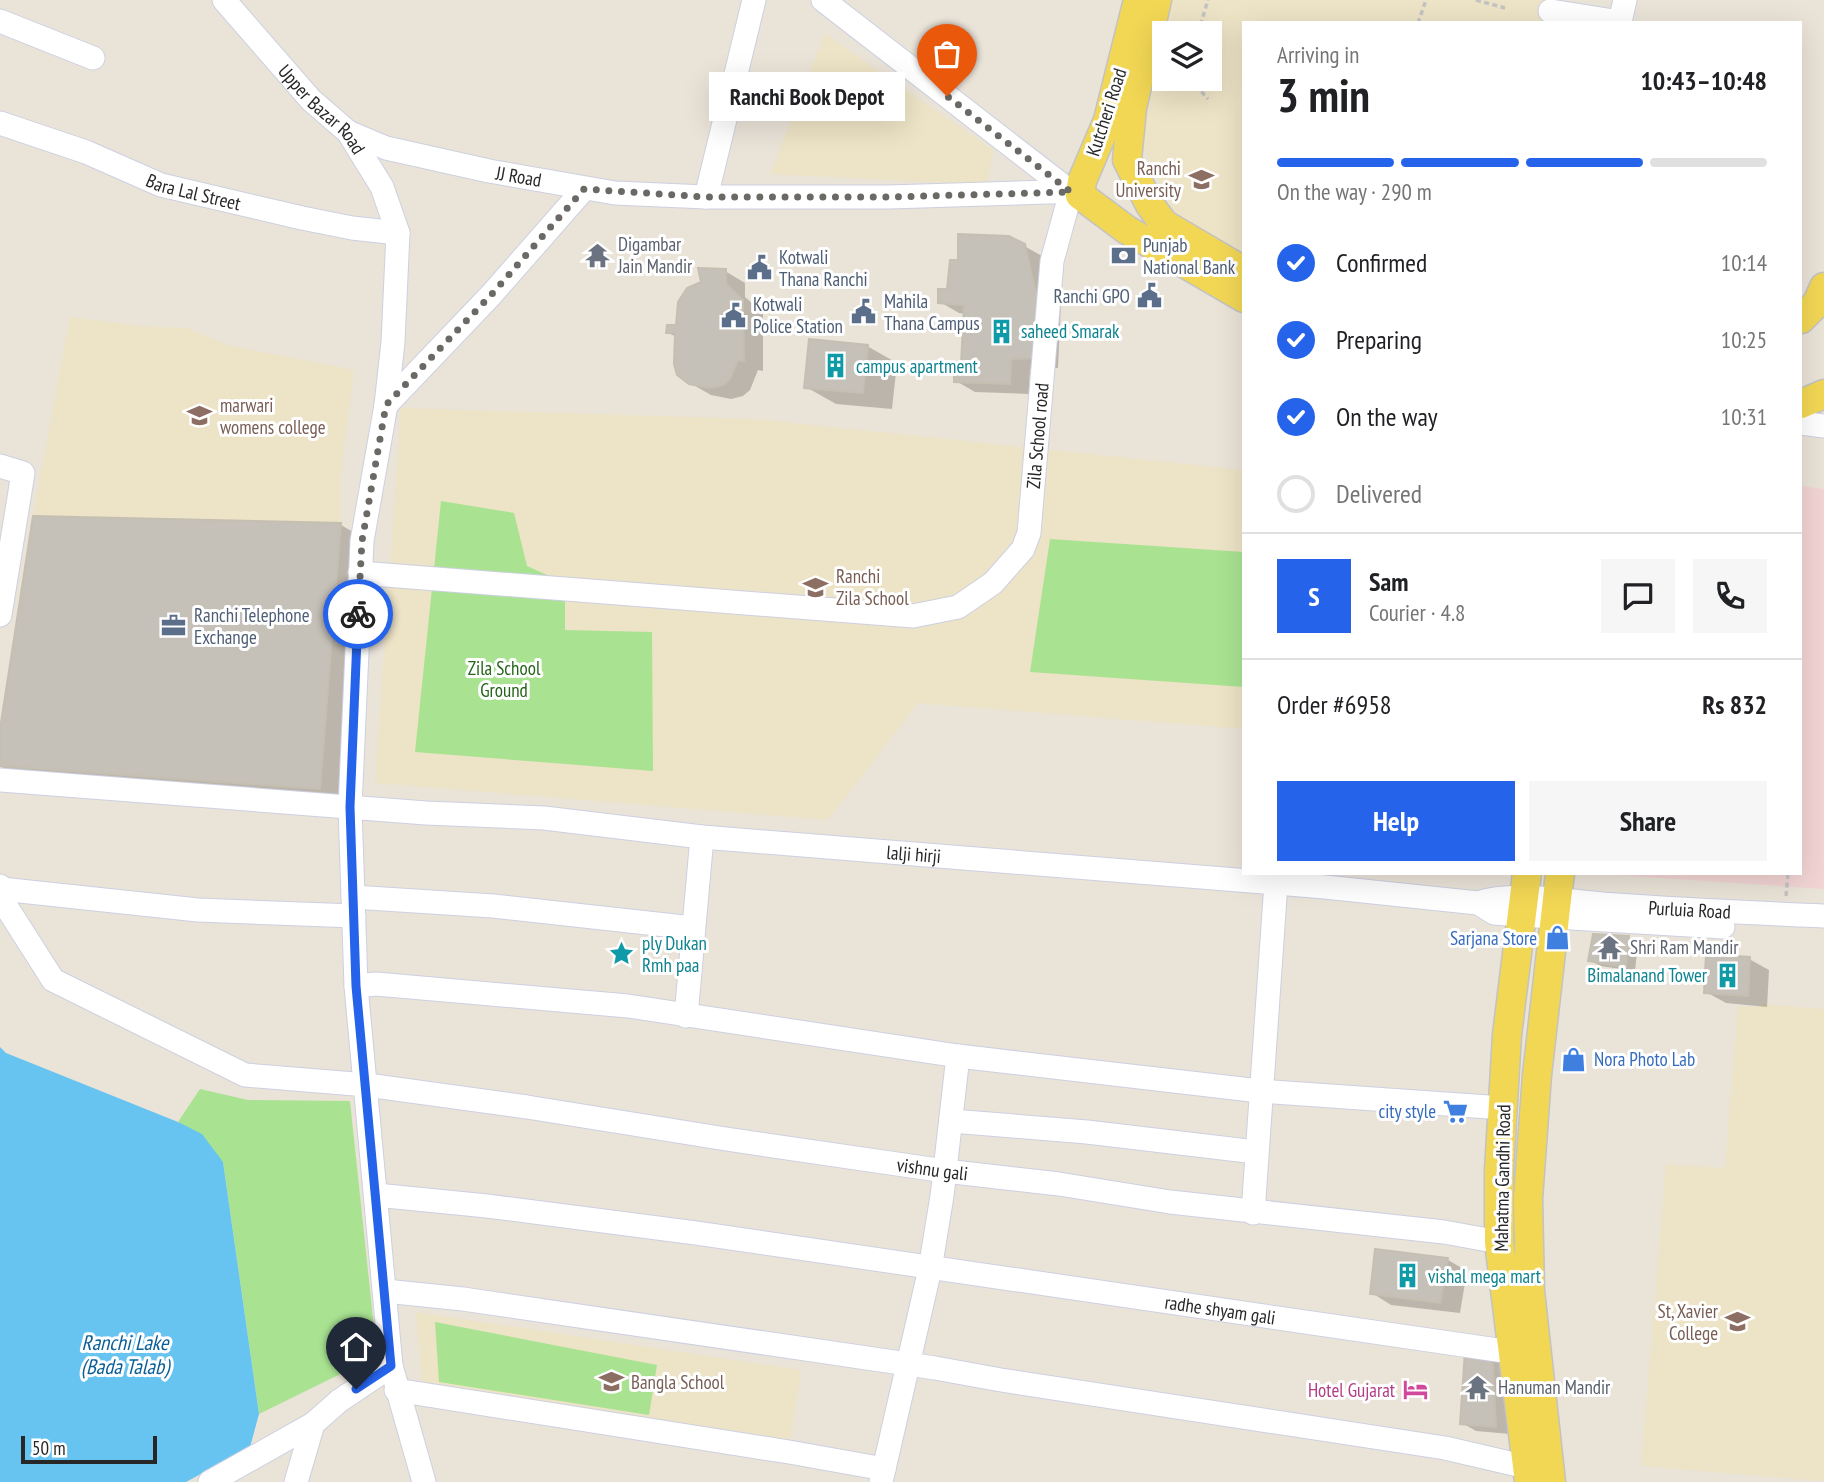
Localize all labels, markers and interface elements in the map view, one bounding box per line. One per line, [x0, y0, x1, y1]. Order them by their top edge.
map controls [1152, 21, 1222, 91]
button: layers [1152, 21, 1222, 91]
pin [917, 24, 977, 96]
icon: bag [928, 35, 966, 73]
text: Arriving in [1277, 40, 1359, 69]
street label: Upper Bazar Road [273, 59, 371, 158]
text: 10:43–10:48 [1640, 64, 1767, 97]
street label: Kutcheri Road [1081, 65, 1131, 159]
text: 3 min [1277, 65, 1370, 125]
callout: Ranchi Book Depot [709, 72, 905, 120]
text: Ranchi Book Depot [730, 82, 884, 111]
place label: Ranchi University [1115, 156, 1182, 202]
street label: JJ Road [493, 160, 543, 192]
school or university icon: Ranchi University [1187, 165, 1215, 193]
street label: Bara Lal Street [142, 168, 244, 215]
text: On the way · 290 m [1277, 177, 1432, 206]
place label: Digambar Jain Mandir [617, 232, 693, 278]
place label: Punjab National Bank [1143, 233, 1236, 279]
temple icon: Digambar Jain Mandir [584, 241, 612, 269]
bank icon: Punjab National Bank [1109, 242, 1137, 270]
icon: check [1277, 244, 1315, 282]
place label: Kotwali Thana Ranchi [779, 245, 868, 291]
text: Confirmed [1336, 246, 1427, 279]
text: 10:14 [1721, 248, 1767, 277]
public building icon: Kotwali Thana Ranchi [745, 254, 773, 282]
public building icon: Ranchi GPO [1136, 282, 1164, 310]
place label: Ranchi GPO [1054, 284, 1130, 308]
place label: Mahila Thana Campus [884, 289, 980, 335]
place label: Kotwali Police Station [753, 292, 843, 338]
public building icon: Mahila Thana Campus [850, 298, 878, 326]
public building icon: Kotwali Police Station [719, 301, 747, 329]
building icon: saheed Smarak [987, 317, 1015, 345]
place label: saheed Smarak [1021, 319, 1120, 343]
icon: check [1277, 321, 1315, 359]
text: Preparing [1336, 323, 1422, 356]
text: 10:25 [1721, 325, 1767, 354]
building icon: campus apartment [822, 352, 850, 380]
place label: campus apartment [856, 354, 979, 378]
street label: Zila School road [1021, 382, 1054, 490]
place label: marwari womens college [220, 393, 326, 439]
icon: check [1277, 398, 1315, 436]
text: On the way [1336, 400, 1438, 433]
school or university icon: marwari womens college [186, 402, 214, 430]
text: 10:31 [1721, 402, 1767, 431]
text: Delivered [1336, 477, 1422, 510]
button: chat [1601, 559, 1675, 633]
button: phone [1693, 559, 1767, 633]
place label: Ranchi Zila School [836, 564, 909, 610]
text: Sam [1369, 565, 1408, 598]
school or university icon: Ranchi Zila School [802, 573, 830, 601]
courier [323, 579, 393, 649]
text: S [1308, 580, 1320, 613]
icon: bike [339, 595, 377, 633]
text: Courier · 4.8 [1369, 598, 1465, 627]
place label: Ranchi Telephone Exchange [194, 603, 310, 649]
office icon: Ranchi Telephone Exchange [160, 612, 188, 640]
park label: Zila School Ground [468, 656, 541, 702]
text: Order #6958 [1277, 688, 1392, 721]
text: Rs 832 [1702, 688, 1767, 721]
button: Help [1277, 781, 1515, 861]
button: Share [1529, 781, 1767, 861]
street label: lalji hirji [886, 840, 942, 868]
street label: Purluia Road [1648, 895, 1731, 924]
shop icon: Sarjana Store [1543, 924, 1571, 952]
place label: Sarjana Store [1450, 926, 1537, 950]
place label: ply Dukan Rmh paa [642, 931, 707, 977]
temple icon: Shri Ram Mandir [1596, 933, 1624, 961]
place label: Shri Ram Mandir [1630, 935, 1739, 959]
place icon: ply Dukan Rmh paa [608, 940, 636, 968]
building icon: Bimalanand Tower [1713, 961, 1741, 989]
place label: Bimalanand Tower [1587, 963, 1708, 987]
shop icon: Nora Photo Lab [1560, 1045, 1588, 1073]
place label: Nora Photo Lab [1594, 1047, 1695, 1071]
supermarket icon: city style [1442, 1097, 1470, 1125]
place label: city style [1378, 1099, 1436, 1123]
street label: Mahatma Gandhi Road [1489, 1104, 1515, 1252]
street label: vishnu gali [895, 1152, 969, 1186]
building icon: vishal mega mart [1394, 1262, 1422, 1290]
place label: vishal mega mart [1428, 1264, 1542, 1288]
street label: radhe shyam gali [1163, 1290, 1277, 1329]
place label: St, Xavier College [1658, 1299, 1719, 1345]
school or university icon: St, Xavier College [1724, 1308, 1752, 1336]
pin [326, 1317, 386, 1389]
icon: home [337, 1328, 375, 1366]
water label: Ranchi Lake (Bada Talab) [81, 1329, 171, 1380]
school or university icon: Bangla School [597, 1368, 625, 1396]
place label: Bangla School [631, 1370, 725, 1394]
temple icon: Hanuman Mandir [1464, 1373, 1492, 1401]
place label: Hanuman Mandir [1498, 1375, 1611, 1399]
hotel icon: Hotel Gujarat [1401, 1376, 1429, 1404]
place label: Hotel Gujarat [1308, 1378, 1396, 1402]
scale bar [21, 1433, 158, 1465]
text: 50 m [32, 1436, 66, 1460]

